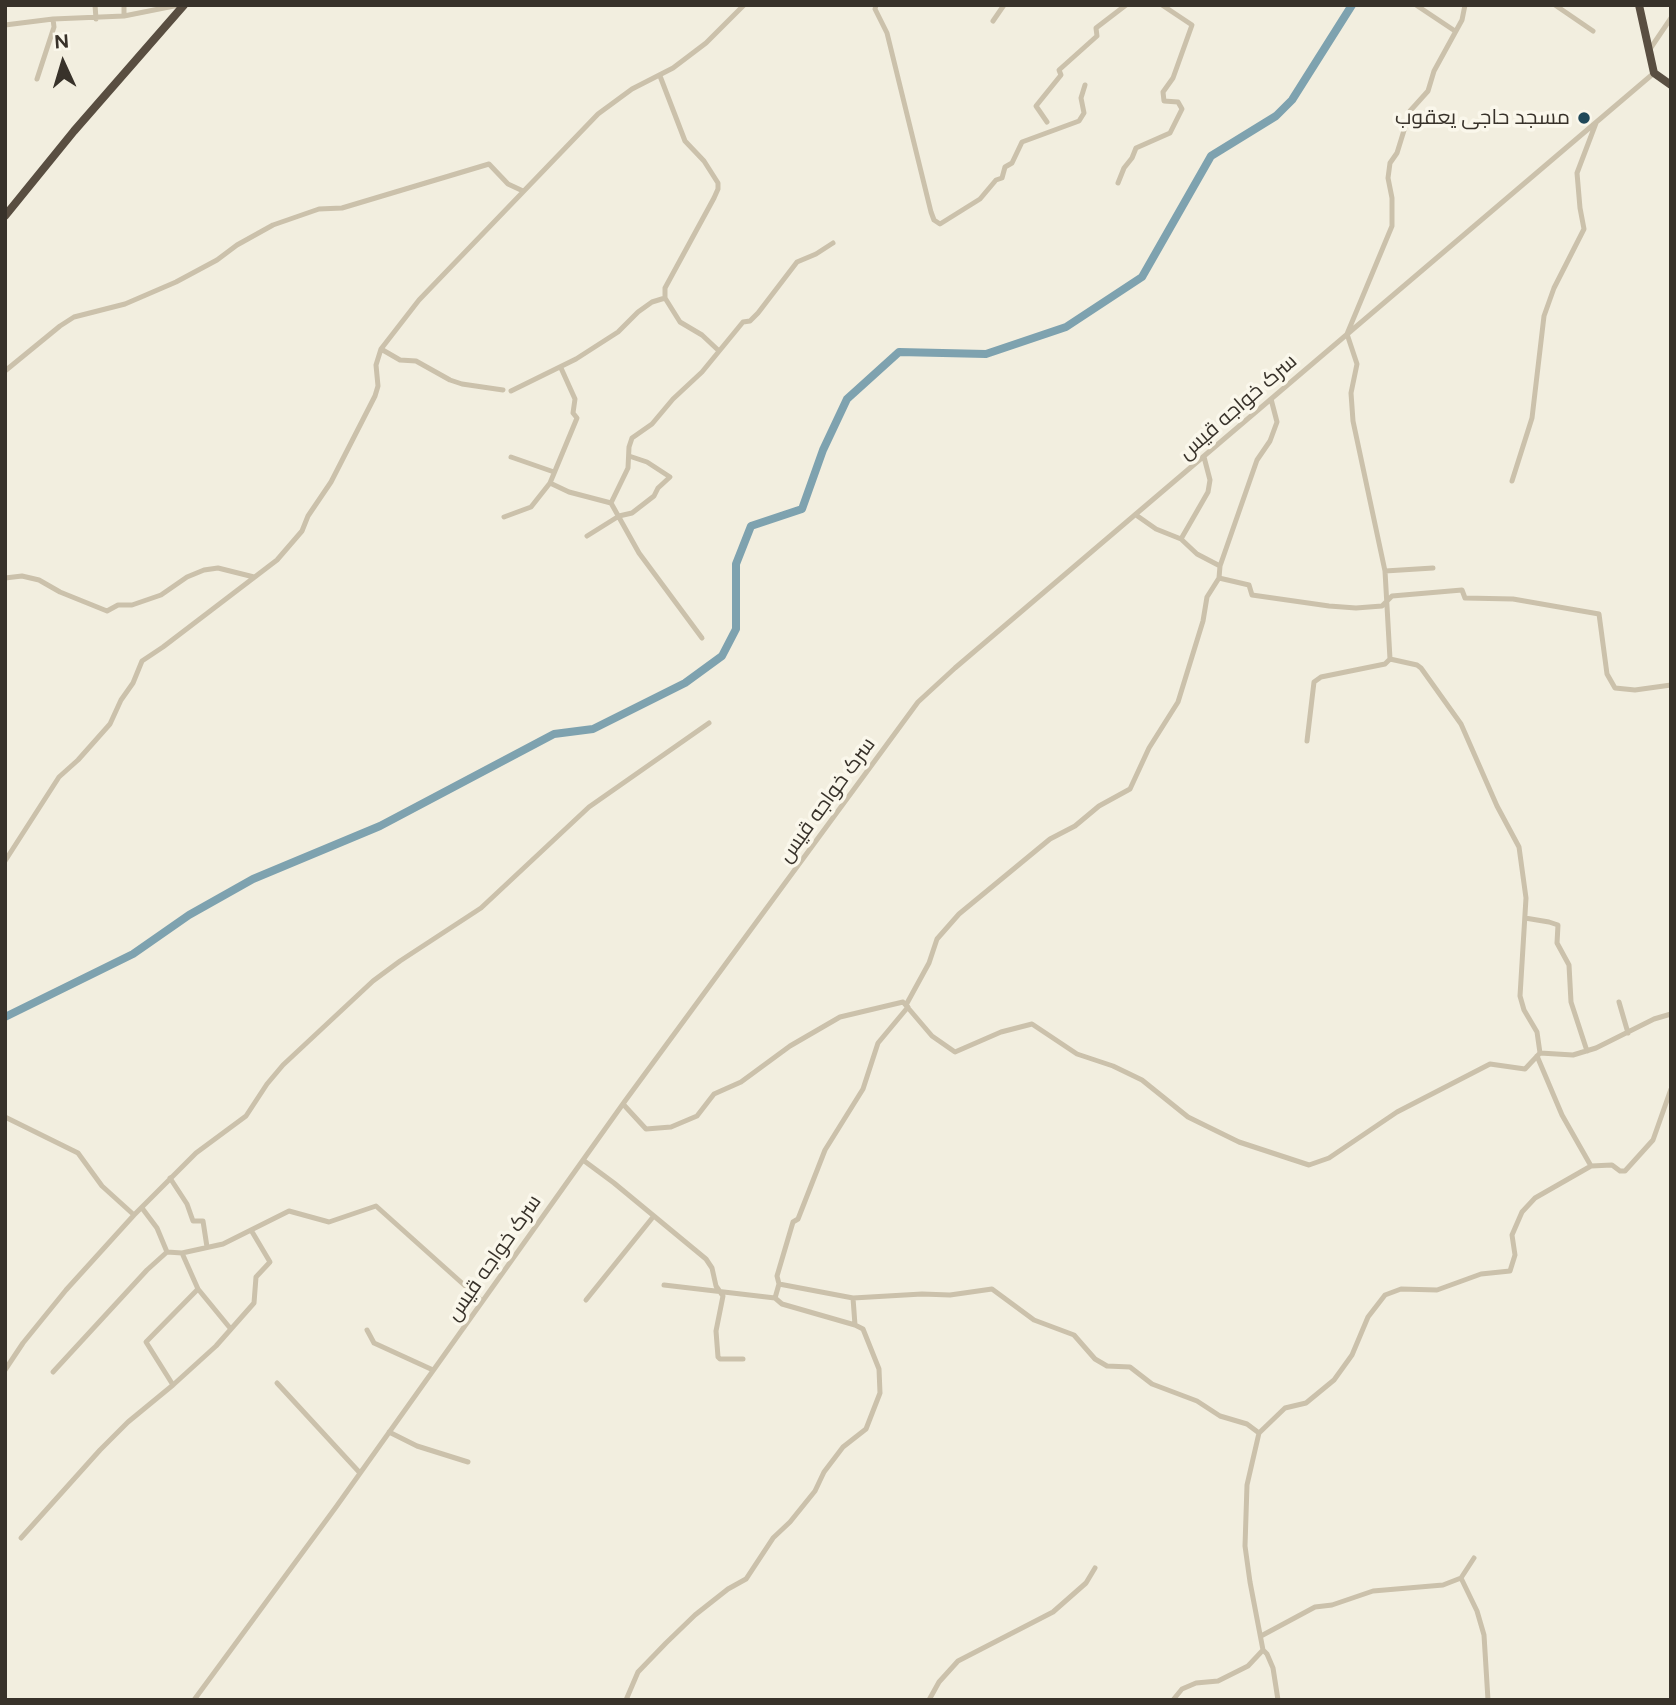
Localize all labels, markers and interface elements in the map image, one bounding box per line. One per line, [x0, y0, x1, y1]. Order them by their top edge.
north arrow [28, 28, 98, 98]
text: N [53, 30, 70, 54]
place label: مسجد حاجی یعقوب [1395, 105, 1570, 131]
marker: مسجد حاجی یعقوب [1576, 110, 1592, 126]
street label: سرک خواجه قیس [1174, 349, 1302, 465]
street label: سرک خواجه قیس [773, 733, 881, 867]
street label: سرک خواجه قیس [441, 1190, 547, 1326]

